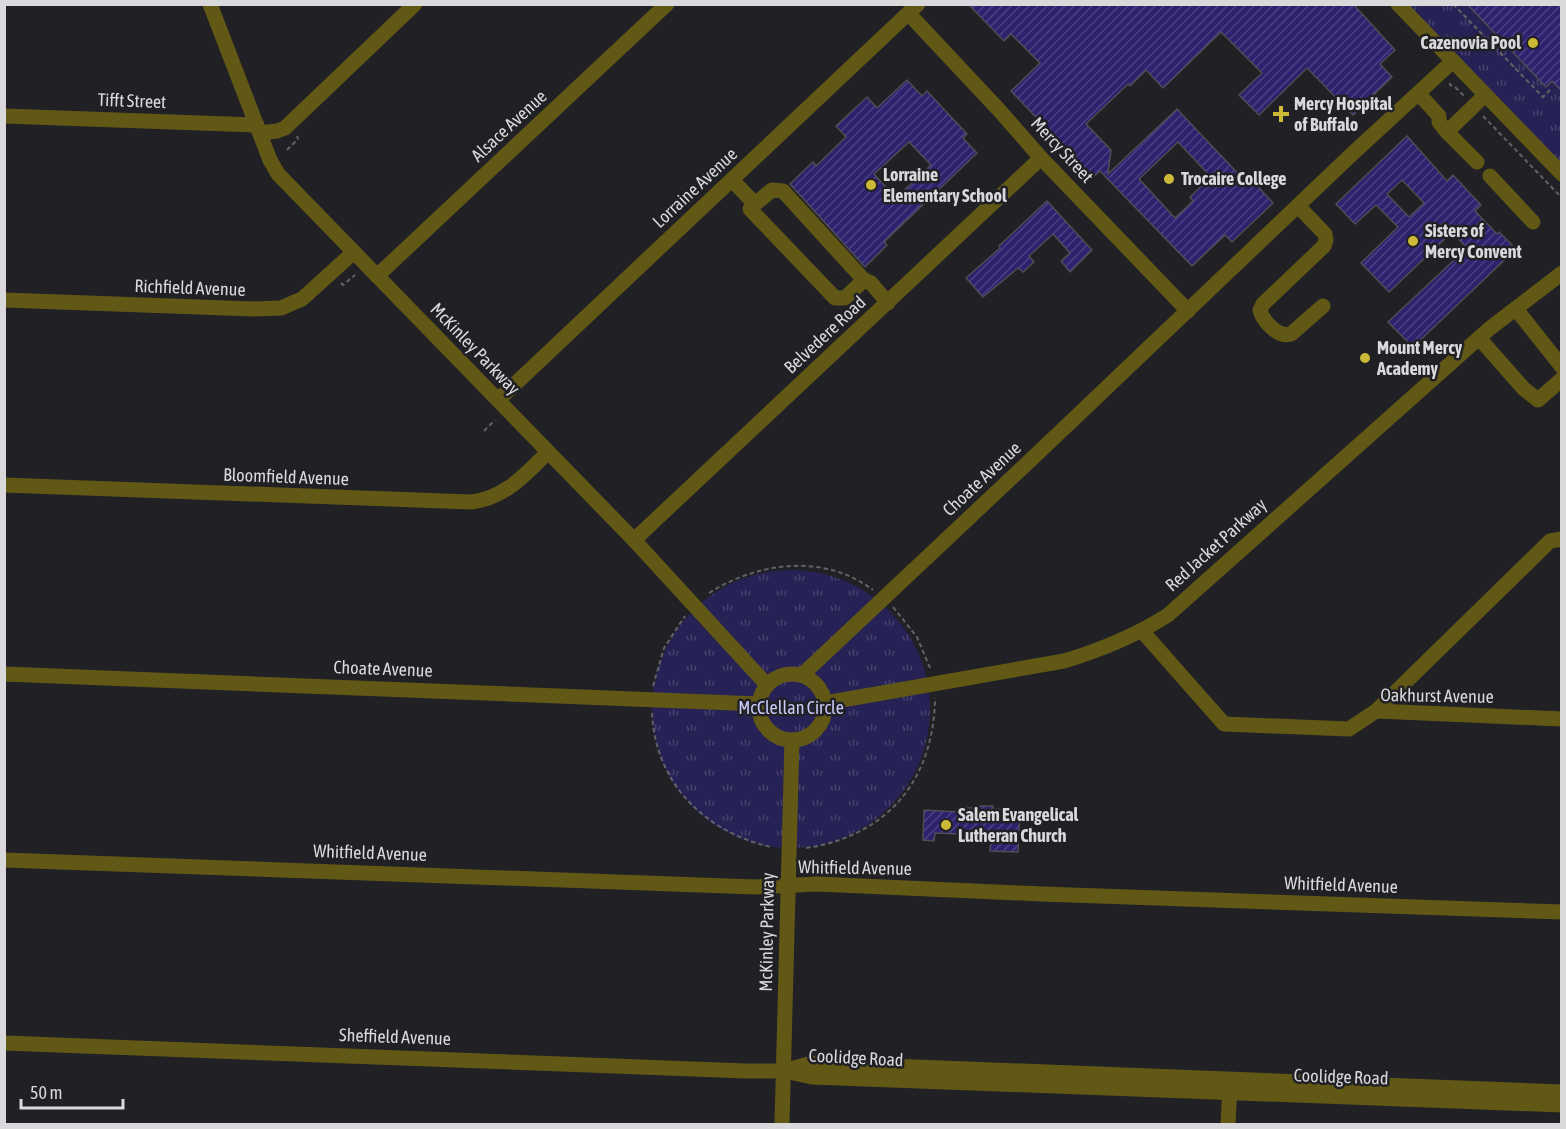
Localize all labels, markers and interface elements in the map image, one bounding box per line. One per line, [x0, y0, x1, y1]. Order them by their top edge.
place label: Cazenovia Pool [1420, 32, 1521, 53]
marker: Cazenovia Pool [1526, 36, 1540, 50]
street label: Alsace Avenue [467, 85, 551, 166]
street label: Tifft Street [97, 89, 167, 112]
place label: Mercy Hospital of Buffalo [1294, 93, 1393, 135]
marker: Mercy Hospital of Buffalo [1272, 105, 1290, 123]
street label: Mercy Street [1027, 113, 1098, 187]
street label: Lorraine Avenue [648, 143, 741, 232]
place label: Lorraine Elementary School [883, 164, 1007, 206]
place label: Trocaire College [1181, 168, 1286, 189]
marker: Trocaire College [1162, 172, 1176, 186]
marker: Lorraine Elementary School [864, 178, 878, 192]
place label: Sisters of Mercy Convent [1425, 220, 1523, 262]
marker: Sisters of Mercy Convent [1406, 234, 1420, 248]
street label: Richfield Avenue [134, 275, 246, 300]
street label: Belvedere Road [780, 292, 870, 378]
street label: McKinley Parkway [426, 298, 524, 399]
place label: Mount Mercy Academy [1376, 337, 1463, 379]
marker: Mount Mercy Academy [1358, 351, 1372, 365]
street label: Choate Avenue [938, 437, 1025, 520]
street label: Bloomfield Avenue [223, 464, 349, 489]
street label: Red Jacket Parkway [1161, 494, 1271, 595]
street label: Choate Avenue [333, 656, 433, 681]
street label: Oakhurst Avenue [1380, 684, 1494, 707]
park label: McClellan Circle [738, 697, 844, 718]
place label: Salem Evangelical Lutheran Church [958, 804, 1079, 846]
marker: Salem Evangelical Lutheran Church [939, 818, 953, 832]
street label: Whitfield Avenue [313, 840, 427, 865]
street label: Whitfield Avenue [798, 856, 912, 879]
street label: McKinley Parkway [755, 872, 778, 992]
street label: Whitfield Avenue [1284, 872, 1398, 897]
street label: Sheffield Avenue [339, 1024, 451, 1049]
street label: Coolidge Road [808, 1045, 904, 1070]
street label: Coolidge Road [1293, 1064, 1389, 1089]
scale bar [21, 1072, 123, 1110]
text: 50 m [30, 1082, 62, 1103]

